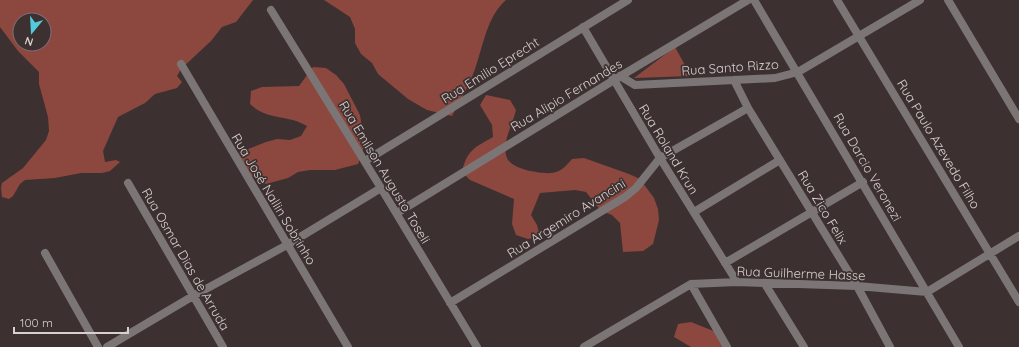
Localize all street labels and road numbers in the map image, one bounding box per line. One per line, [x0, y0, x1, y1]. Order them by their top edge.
street label: Rua Emilio Eprecht [438, 33, 542, 107]
street label: Rua Alipio Fernandes [507, 55, 625, 135]
street label: Rua Santo Rizzo [681, 56, 779, 78]
street label: Rua Paulo Azevedo Filho [894, 76, 984, 212]
street label: Rua Emilson Augusto Toseli [336, 98, 434, 246]
street label: Rua Roland Krun [636, 101, 702, 197]
street label: Rua Darcio Veronezi [830, 110, 906, 224]
street label: Rua José Nallin Sobrinho [228, 130, 320, 268]
street label: Rua Zico Felix [795, 167, 851, 247]
street label: Rua Argemiro Avancini [504, 175, 628, 261]
street label: Rua Osmar Dias de Arruda [139, 185, 233, 333]
street label: Rua Guilherme Hasse [736, 263, 866, 283]

